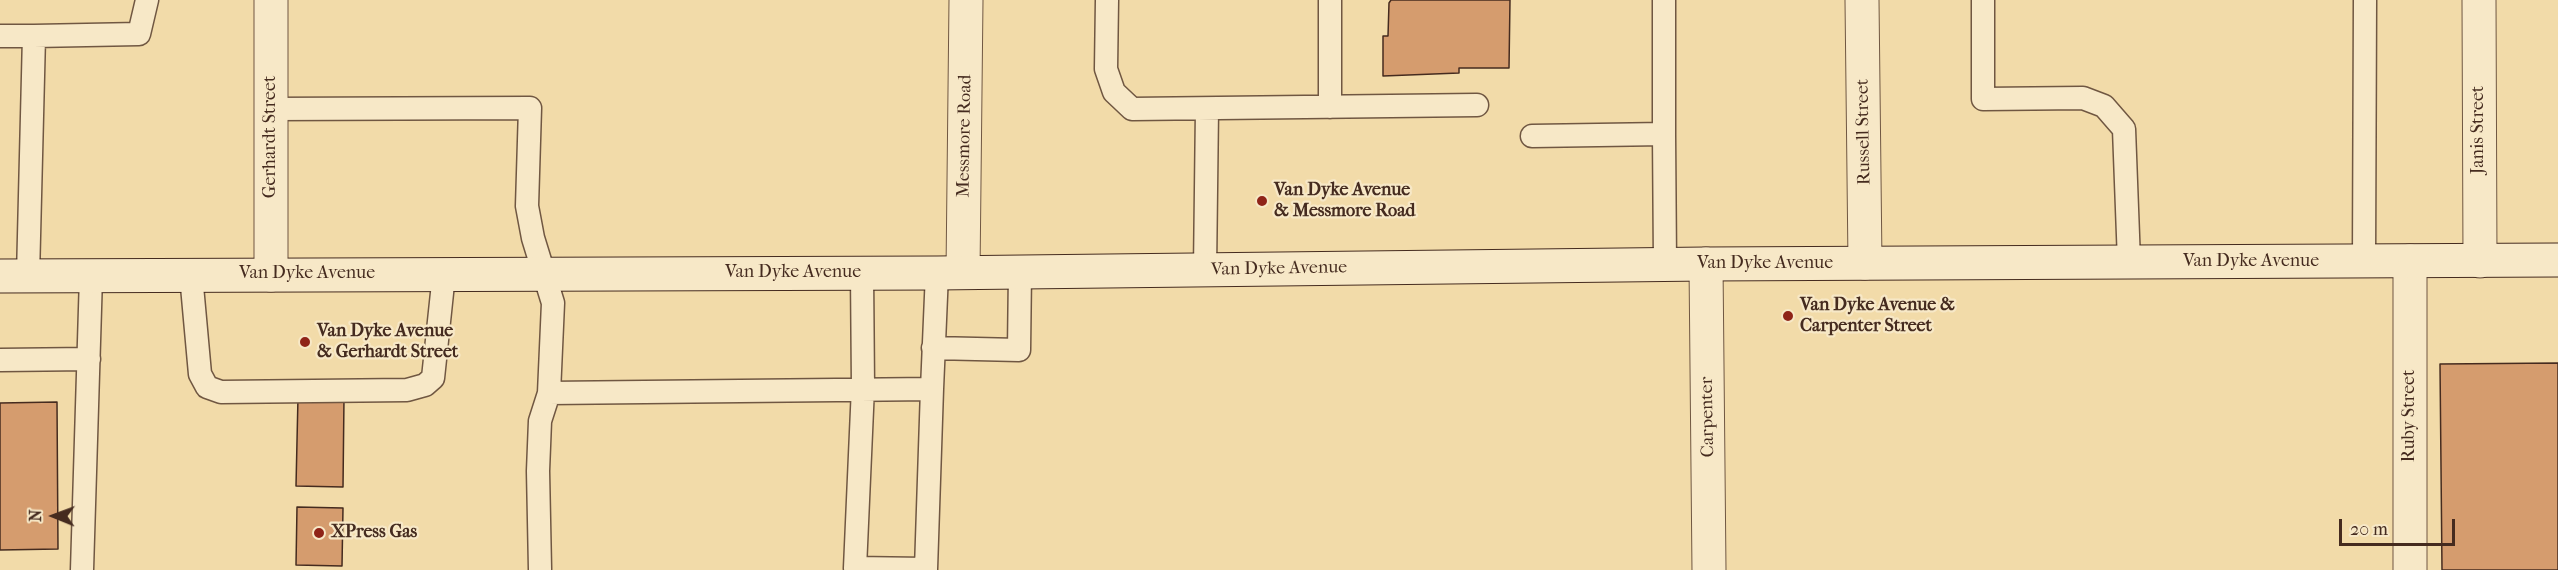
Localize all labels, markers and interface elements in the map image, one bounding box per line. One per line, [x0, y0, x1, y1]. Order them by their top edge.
street label: Messmore Road [953, 74, 977, 198]
street label: Gerhardt Street [260, 76, 282, 198]
street label: Russell Street [1852, 79, 1876, 185]
street label: Janis Street [2468, 86, 2490, 174]
place label: Van Dyke Avenue & Messmore Road [1274, 180, 1415, 222]
marker: Van Dyke Avenue & Messmore Road [1255, 194, 1269, 208]
street label: Van Dyke Avenue [2183, 251, 2319, 273]
street label: Van Dyke Avenue [1697, 253, 1833, 275]
street label: Van Dyke Avenue [1211, 257, 1347, 281]
street label: Van Dyke Avenue [725, 262, 861, 284]
street label: Van Dyke Avenue [239, 263, 375, 285]
place label: Van Dyke Avenue & Carpenter Street [1800, 295, 1955, 338]
marker: Van Dyke Avenue & Carpenter Street [1781, 309, 1795, 323]
place label: Van Dyke Avenue & Gerhardt Street [317, 321, 458, 364]
marker: Van Dyke Avenue & Gerhardt Street [298, 335, 312, 349]
street label: Ruby Street [2399, 370, 2421, 462]
street label: Carpenter [1696, 377, 1720, 457]
north arrow [24, 486, 84, 546]
scale bar [2342, 507, 2458, 545]
text: N [26, 509, 45, 522]
text: 20 m [2350, 519, 2388, 540]
place label: XPress Gas [331, 522, 417, 544]
marker: XPress Gas [312, 526, 326, 540]

